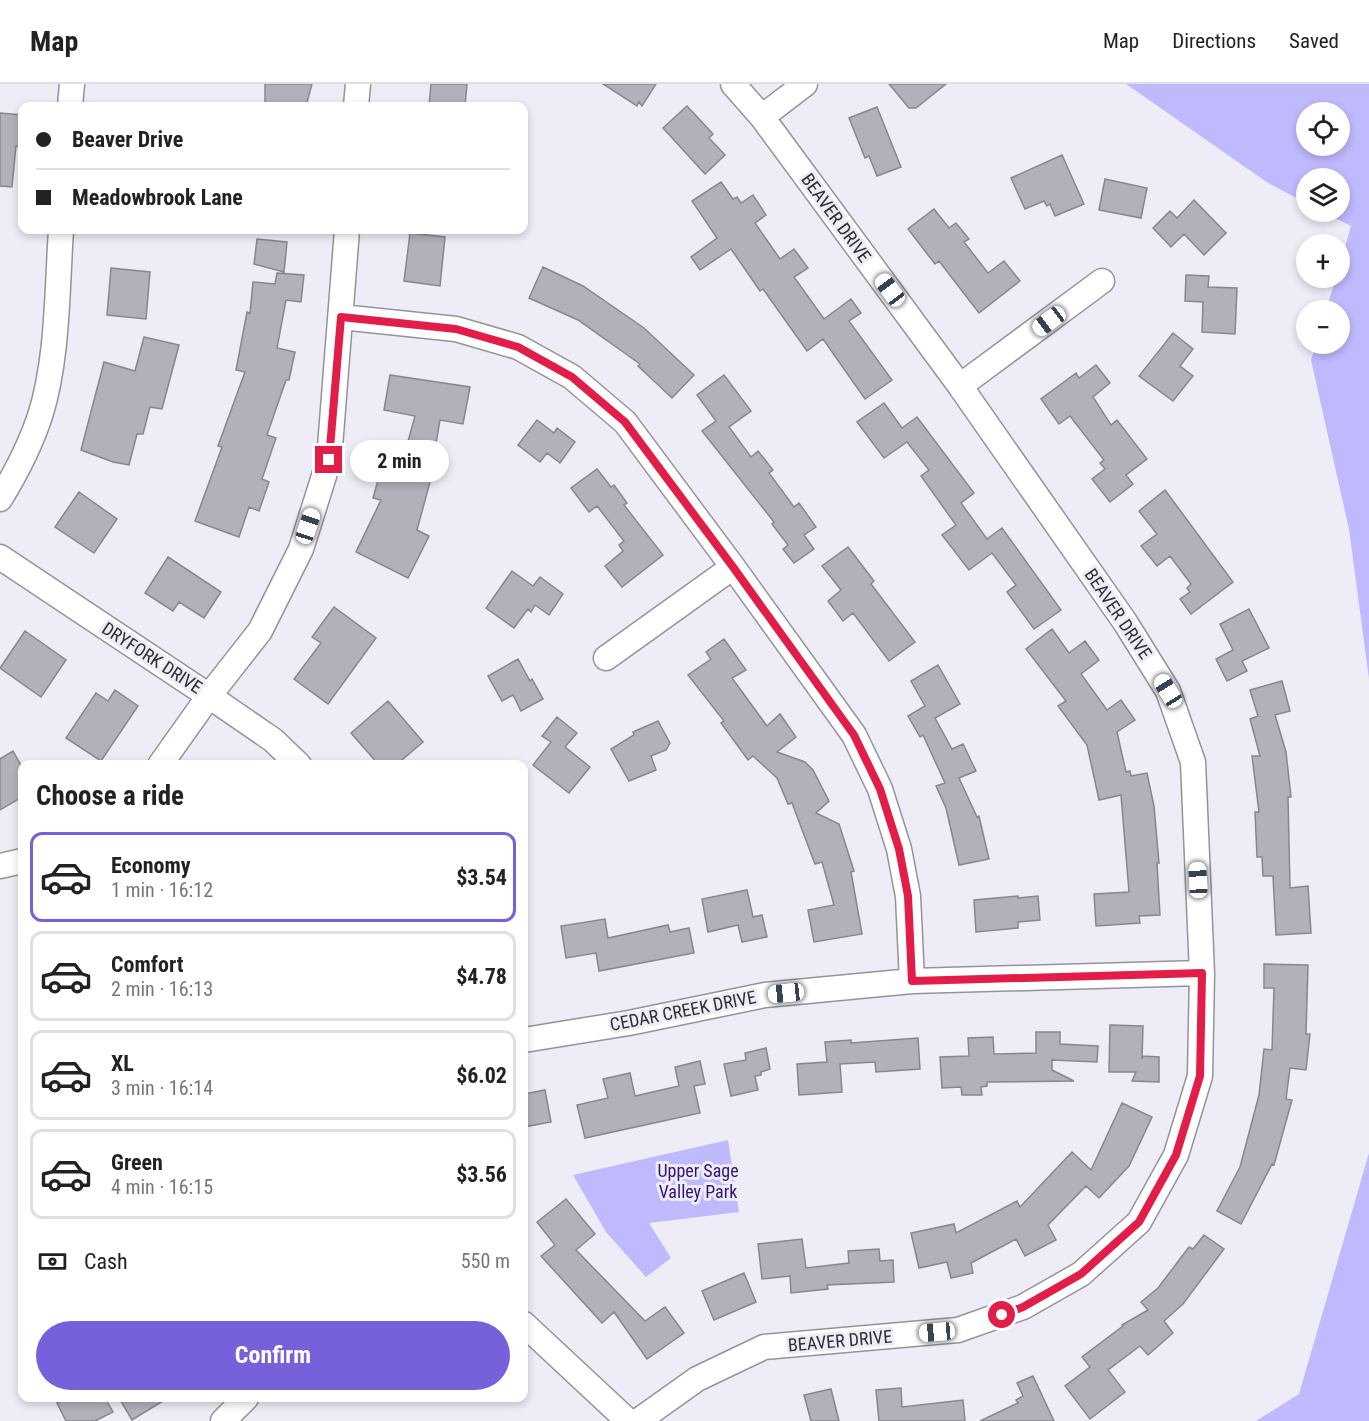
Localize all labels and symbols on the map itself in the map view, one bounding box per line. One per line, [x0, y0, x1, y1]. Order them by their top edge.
street label: BEAVER DRIVE [797, 169, 876, 266]
car [872, 270, 908, 310]
car [1029, 303, 1069, 339]
callout: 2 min [350, 439, 449, 481]
route end [315, 446, 342, 473]
car [294, 506, 322, 546]
street label: BEAVER DRIVE [1080, 565, 1156, 663]
street label: DRYFORK DRIVE [98, 617, 206, 698]
car [1151, 671, 1185, 711]
car [1188, 862, 1208, 898]
car [767, 982, 805, 1004]
street label: CEDAR CREEK DRIVE [608, 986, 758, 1035]
park label: Upper Sage Valley Park [657, 1160, 739, 1202]
route start [988, 1301, 1015, 1328]
car [918, 1321, 956, 1343]
street label: BEAVER DRIVE [787, 1325, 893, 1356]

